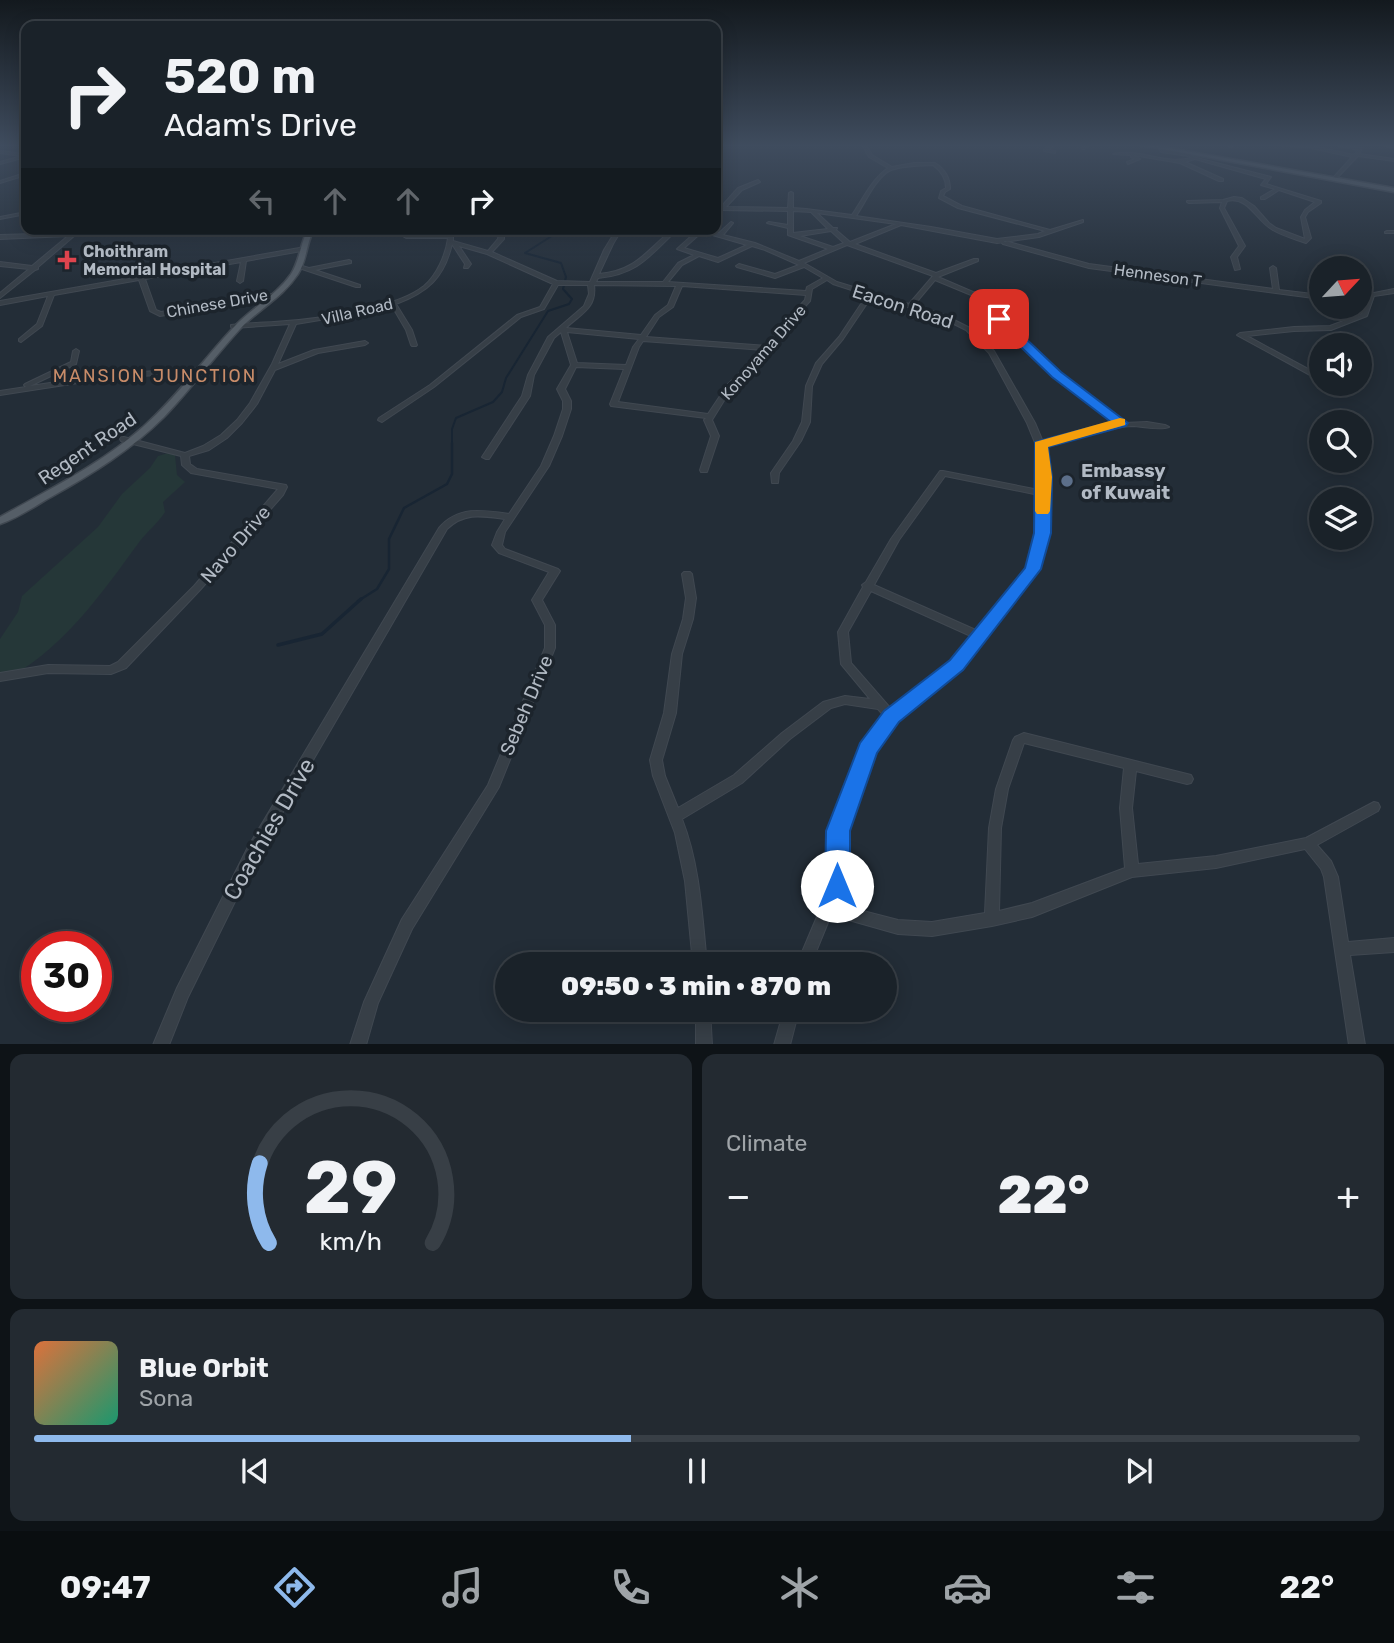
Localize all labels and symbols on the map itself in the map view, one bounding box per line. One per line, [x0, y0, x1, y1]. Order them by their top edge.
place label: Choithram Memorial Hospital [83, 242, 226, 279]
marker: Choithram Memorial Hospital [57, 250, 77, 270]
north arrow [1309, 256, 1372, 318]
street label: Henneson T [1113, 260, 1203, 291]
street label: Eacon Road [850, 279, 956, 334]
street label: Chinese Drive [165, 285, 269, 322]
pin [969, 289, 1029, 349]
street label: Villa Road [320, 294, 395, 329]
street label: Konoyama Drive [717, 301, 810, 404]
district label: MANSION JUNCTION [53, 365, 257, 387]
street label: Regent Road [34, 407, 141, 490]
place label: Embassy of Kuwait [1081, 459, 1170, 504]
marker: Embassy of Kuwait [1059, 473, 1075, 489]
street label: Navo Drive [196, 501, 275, 588]
street label: Sebeh Drive [495, 652, 558, 759]
street label: Coachies Drive [217, 753, 321, 905]
position arrow [800, 849, 874, 923]
speed limit sign: 30 [21, 931, 112, 1022]

